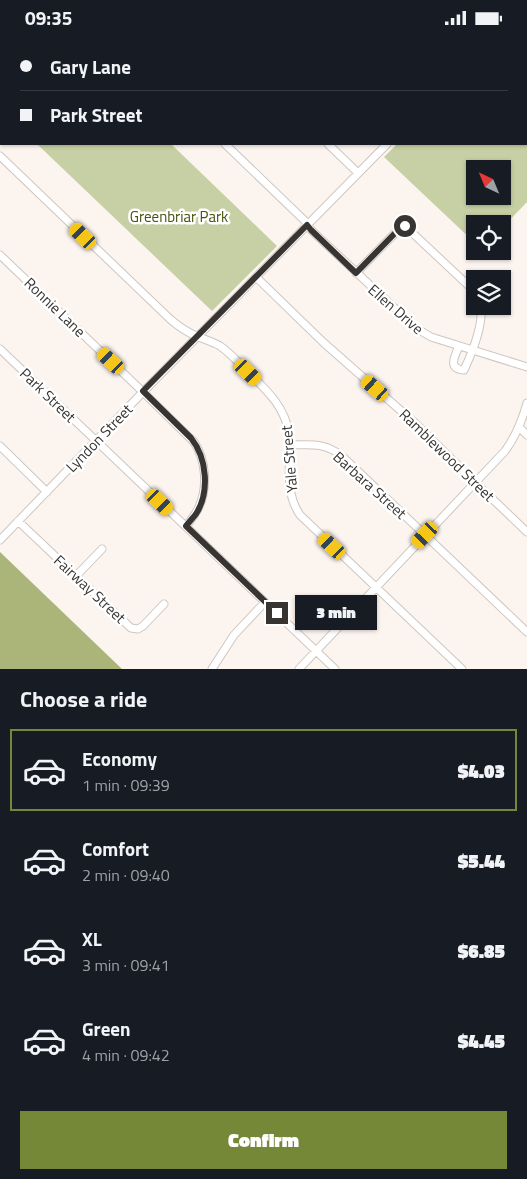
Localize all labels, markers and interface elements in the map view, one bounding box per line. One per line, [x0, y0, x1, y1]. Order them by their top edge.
text: 09:35 [25, 3, 72, 32]
text: Gary Lane [50, 52, 131, 81]
text: Park Street [50, 100, 142, 129]
north arrow [466, 160, 511, 205]
map controls [466, 160, 511, 315]
park label: Greenbriar Park [130, 205, 228, 228]
route start [394, 215, 416, 237]
button: locate [466, 215, 511, 260]
car [66, 220, 99, 252]
button: layers [466, 270, 511, 315]
street label: Ronnie Lane [19, 272, 91, 342]
street label: Ellen Drive [363, 278, 429, 340]
car [94, 345, 127, 377]
car [231, 356, 264, 388]
street label: Park Street [15, 362, 82, 428]
car [358, 372, 391, 404]
street label: Lyndon Street [60, 398, 138, 478]
street label: Ramblewood Street [394, 403, 501, 507]
street label: Yale Street [275, 424, 303, 494]
street label: Barbara Street [328, 446, 412, 525]
car [143, 486, 176, 518]
car [409, 519, 440, 551]
car [315, 530, 348, 562]
street label: Fairway Street [49, 549, 132, 629]
callout: 3 min [294, 595, 377, 631]
text: 3 min [316, 600, 356, 624]
route end [266, 602, 288, 624]
text: Choose a ride [20, 682, 147, 716]
text: Economy [82, 744, 157, 773]
icon: car [22, 748, 67, 793]
text: $4.03 [458, 756, 505, 785]
text: 1 min · 09:39 [82, 773, 170, 797]
text: Comfort [82, 834, 149, 863]
icon: car [22, 838, 67, 883]
text: $5.44 [458, 846, 505, 875]
text: 2 min · 09:40 [82, 863, 170, 887]
text: XL [82, 924, 102, 953]
icon: car [22, 928, 67, 973]
text: $6.85 [458, 936, 505, 965]
text: 3 min · 09:41 [82, 953, 170, 977]
text: Green [82, 1014, 131, 1043]
icon: car [22, 1018, 67, 1063]
text: $4.45 [458, 1026, 505, 1055]
text: 4 min · 09:42 [82, 1043, 170, 1067]
button: Confirm [20, 1111, 507, 1169]

